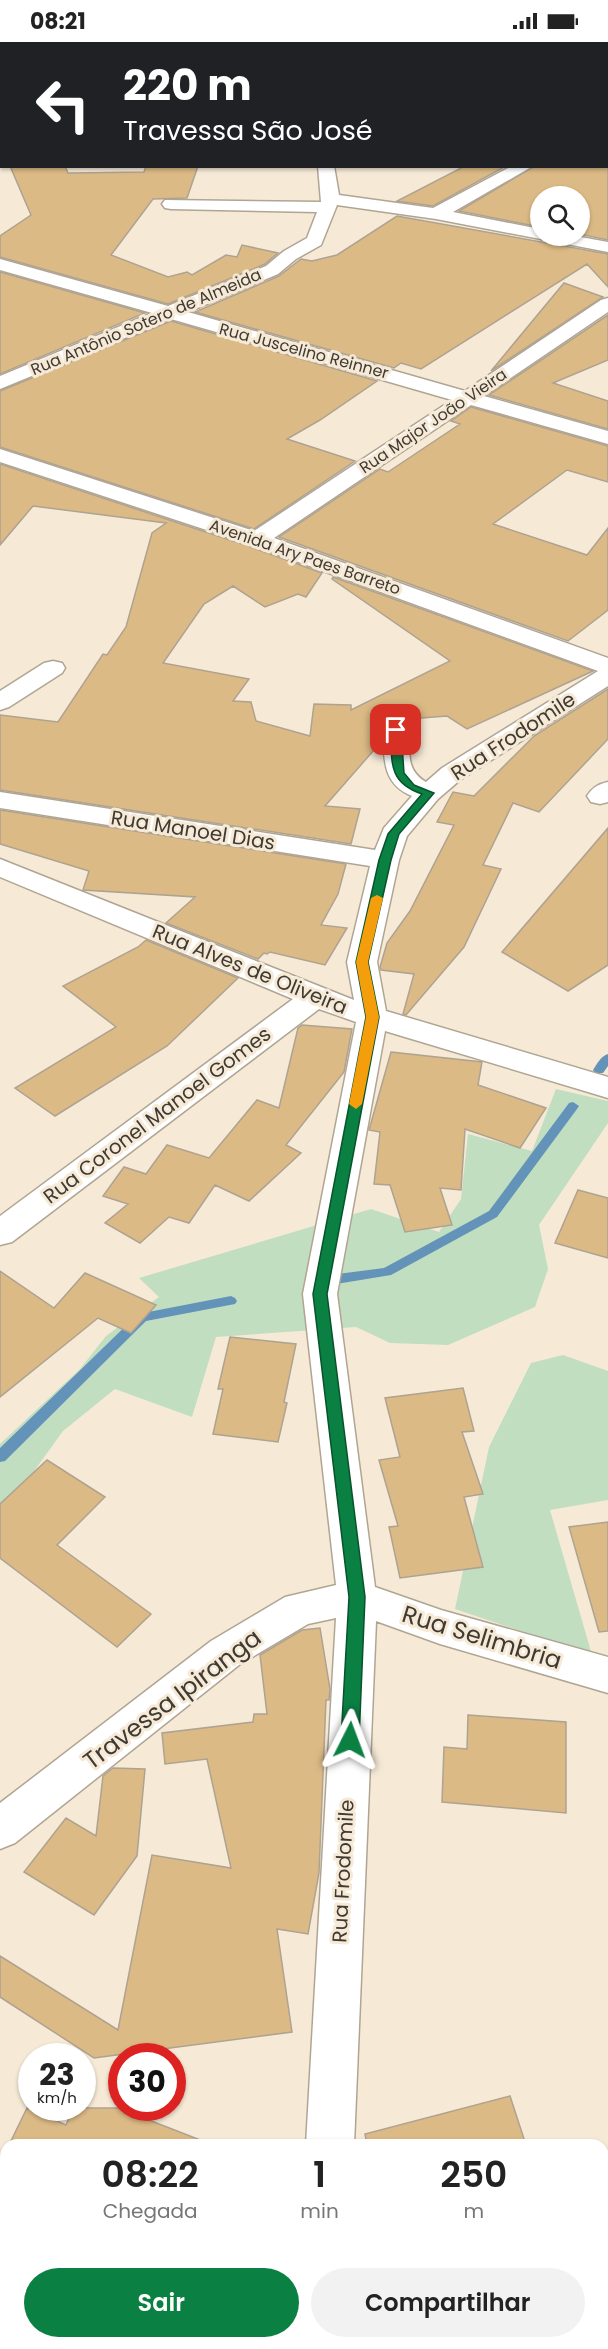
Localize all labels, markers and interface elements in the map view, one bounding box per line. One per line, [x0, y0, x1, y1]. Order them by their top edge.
text: 08:21 [30, 6, 86, 37]
text: 220 m [123, 56, 252, 115]
icon: left [24, 66, 102, 144]
text: Travessa São José [123, 112, 372, 149]
map controls [530, 186, 590, 246]
button: search [530, 186, 590, 246]
street label: Rua Antônio Sotero de Almeida [27, 263, 265, 381]
street label: Rua Juscelino Reinner [217, 317, 391, 385]
street label: Rua Major João Vieira [355, 363, 511, 479]
street label: Avenida Ary Paes Barreto [206, 513, 404, 601]
street label: Rua Frodomile [445, 685, 581, 787]
pin [370, 704, 421, 755]
icon: arrive [379, 713, 412, 746]
street label: Rua Manoel Dias [109, 803, 277, 857]
street label: Rua Alves de Oliveira [148, 917, 352, 1021]
street label: Rua Coronel Manoel Gomes [37, 1020, 277, 1210]
street label: Rua Selimbria [398, 1597, 566, 1677]
street label: Travessa Ipiranga [76, 1621, 268, 1777]
position arrow [318, 1708, 382, 1772]
street label: Rua Frodomile [325, 1799, 361, 1943]
speed limit sign: 30 [108, 2043, 186, 2121]
text: 23 [39, 2053, 75, 2096]
text: km/h [37, 2087, 77, 2108]
text: 08:22 [102, 2149, 199, 2200]
text: 1 [313, 2149, 326, 2200]
text: 250 [440, 2149, 507, 2200]
text: Chegada [103, 2197, 198, 2225]
text: min [300, 2197, 339, 2225]
text: m [464, 2197, 484, 2225]
button: Sair [24, 2268, 299, 2337]
button: Compartilhar [311, 2268, 585, 2337]

